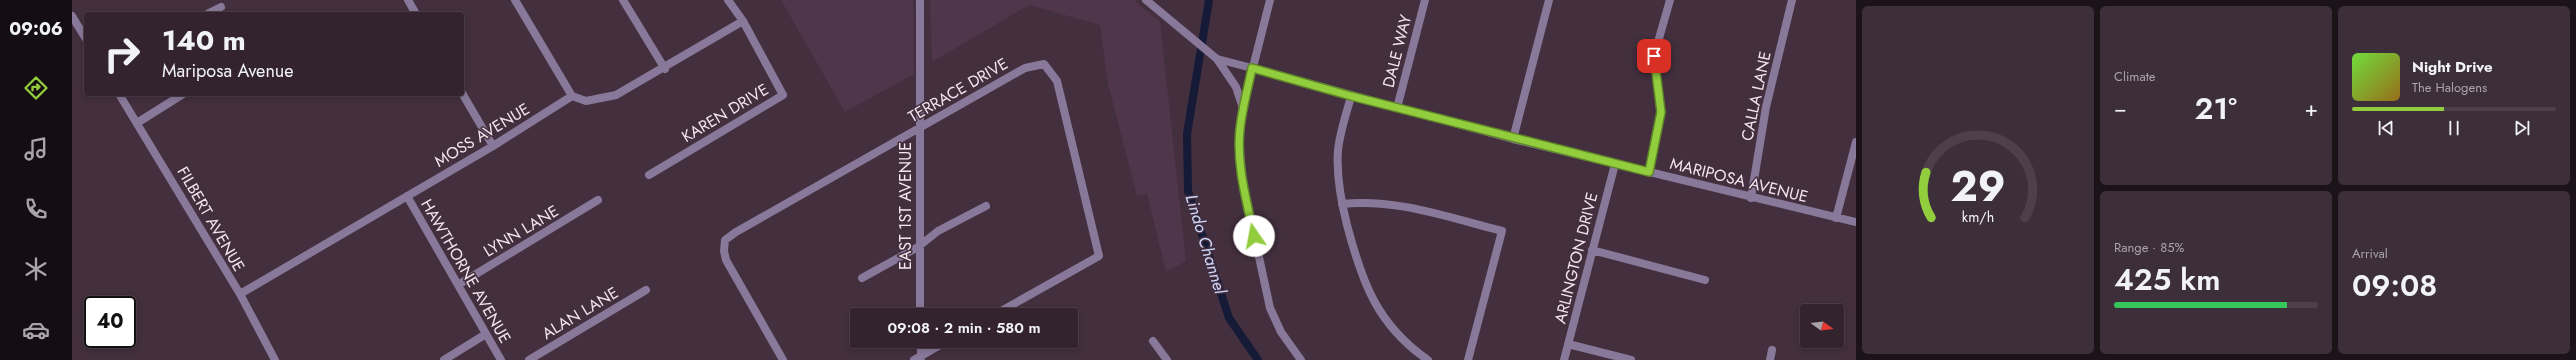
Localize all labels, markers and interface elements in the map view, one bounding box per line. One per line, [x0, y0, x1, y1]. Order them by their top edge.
street label: DALE WAY [1377, 12, 1417, 90]
text: 09:06 [9, 16, 63, 42]
text: 140 m [162, 20, 246, 61]
icon: right [96, 28, 148, 80]
pin [1637, 39, 1671, 73]
icon: arrive [1643, 45, 1665, 67]
street label: CALLA LANE [1735, 49, 1777, 143]
street label: TERRACE DRIVE [904, 52, 1012, 128]
text: Night Drive [2412, 56, 2493, 78]
text: Mariposa Avenue [162, 58, 294, 84]
text: Climate [2114, 67, 2155, 86]
icon: directions [22, 74, 50, 102]
street label: KAREN DRIVE [677, 78, 773, 148]
text: The Halogens [2412, 78, 2487, 97]
text: 21° [2195, 87, 2237, 130]
text: − [2114, 92, 2127, 124]
text: + [2304, 92, 2318, 124]
street label: MOSS AVENUE [430, 97, 534, 173]
icon: previous [2375, 117, 2397, 139]
icon: pause [2443, 117, 2465, 139]
icon: next [2511, 117, 2533, 139]
icon: music [22, 135, 50, 163]
street label: EAST 1ST AVENUE [894, 142, 917, 270]
street label: MARIPOSA AVENUE [1668, 152, 1810, 208]
text: 29 [1950, 156, 2006, 217]
street label: FILBERT AVENUE [172, 162, 250, 276]
street label: ARLINGTON DRIVE [1549, 190, 1603, 326]
water label: Lindo Channel [1179, 191, 1233, 298]
icon: phone [22, 195, 50, 223]
street label: HAWTHORNE AVENUE [415, 195, 517, 347]
street label: LYNN LANE [479, 199, 563, 263]
text: km/h [1962, 207, 1994, 227]
position arrow [1233, 215, 1275, 257]
text: Range · 85% [2114, 238, 2184, 257]
text: Arrival [2352, 244, 2388, 263]
icon: climate [22, 255, 50, 283]
text: 425 km [2114, 258, 2221, 301]
text: 09:08 [2352, 264, 2437, 307]
street label: ALAN LANE [537, 281, 623, 345]
speed limit sign: 40 [84, 296, 136, 348]
north arrow [1800, 304, 1844, 348]
map controls [1800, 304, 1844, 348]
icon: car [22, 316, 50, 344]
text: 09:08 · 2 min · 580 m [887, 317, 1041, 339]

